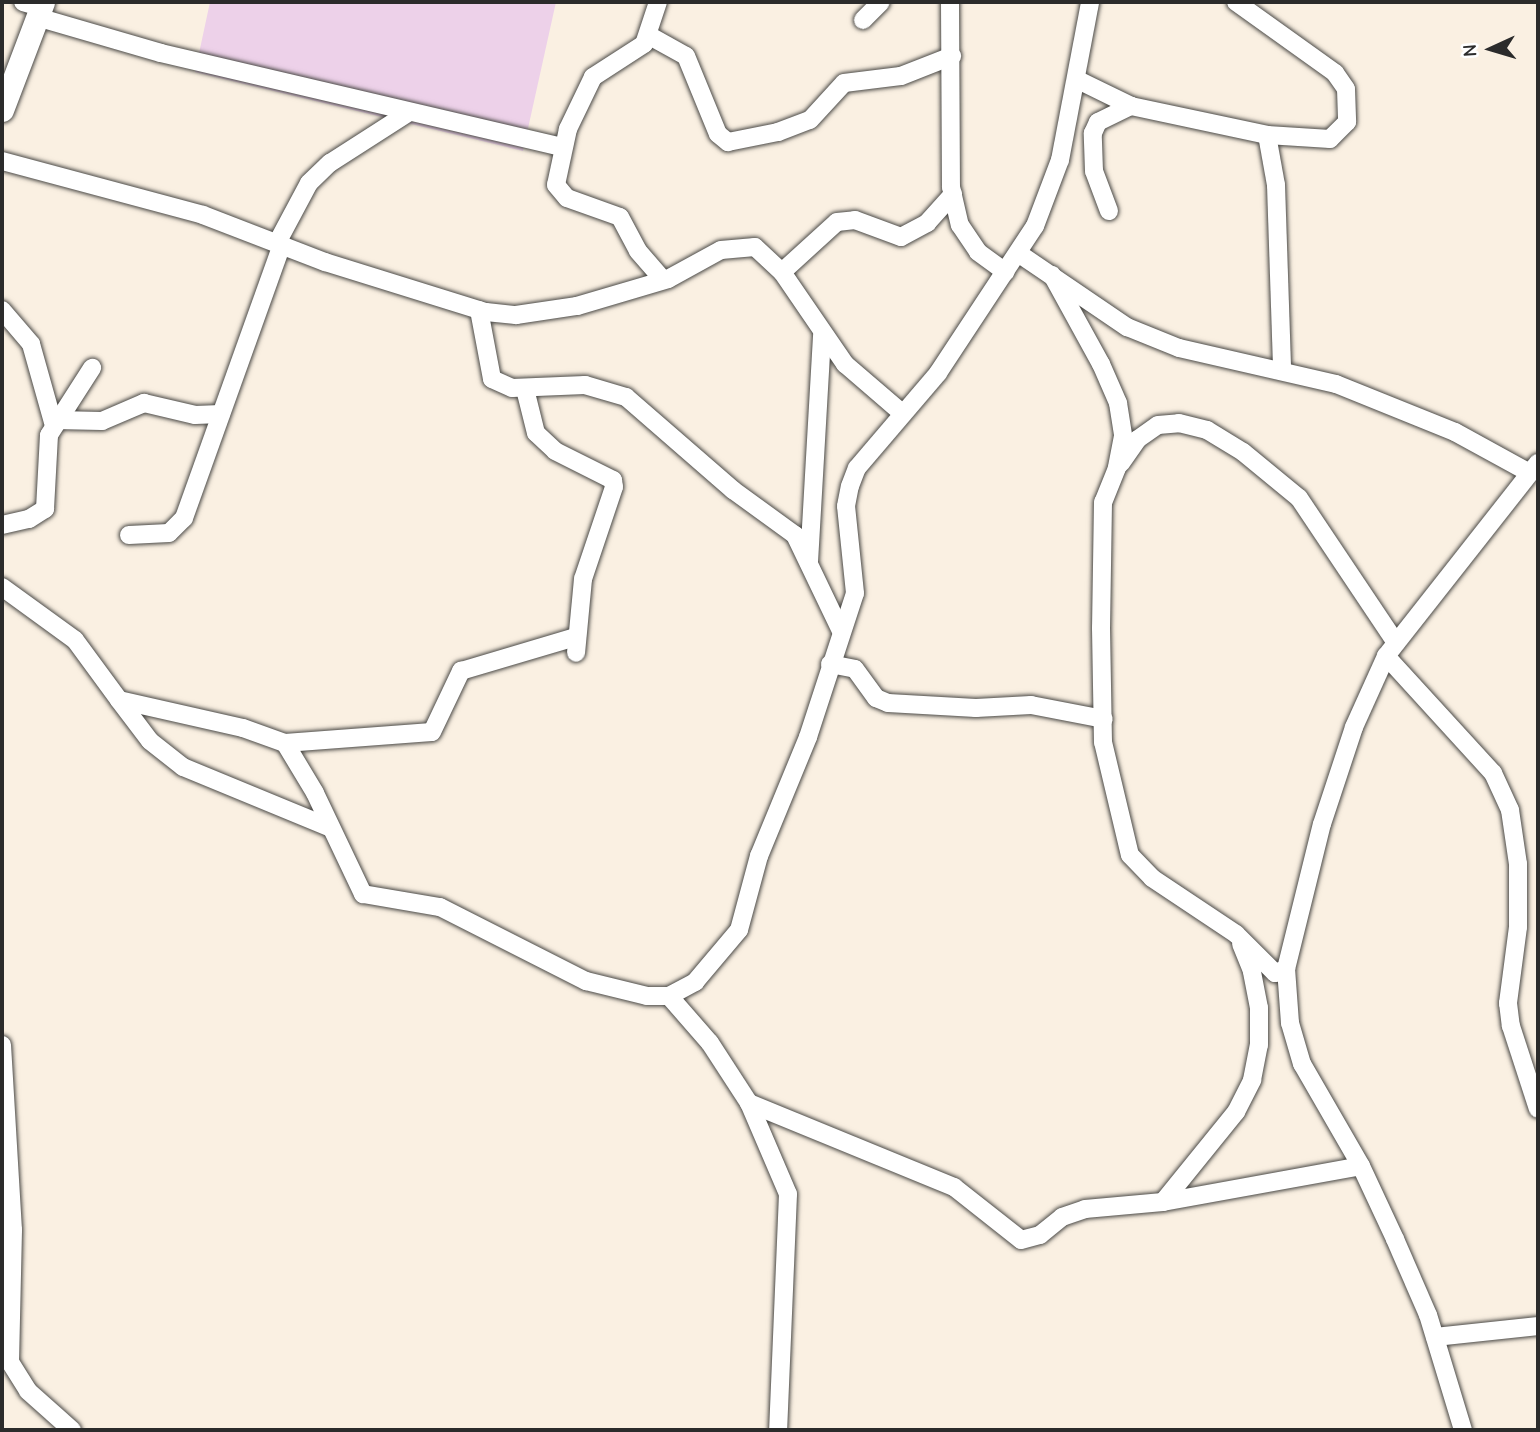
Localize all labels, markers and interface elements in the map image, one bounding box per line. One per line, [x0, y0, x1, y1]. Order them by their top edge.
north arrow [1456, 14, 1526, 84]
text: N [1459, 44, 1481, 57]

